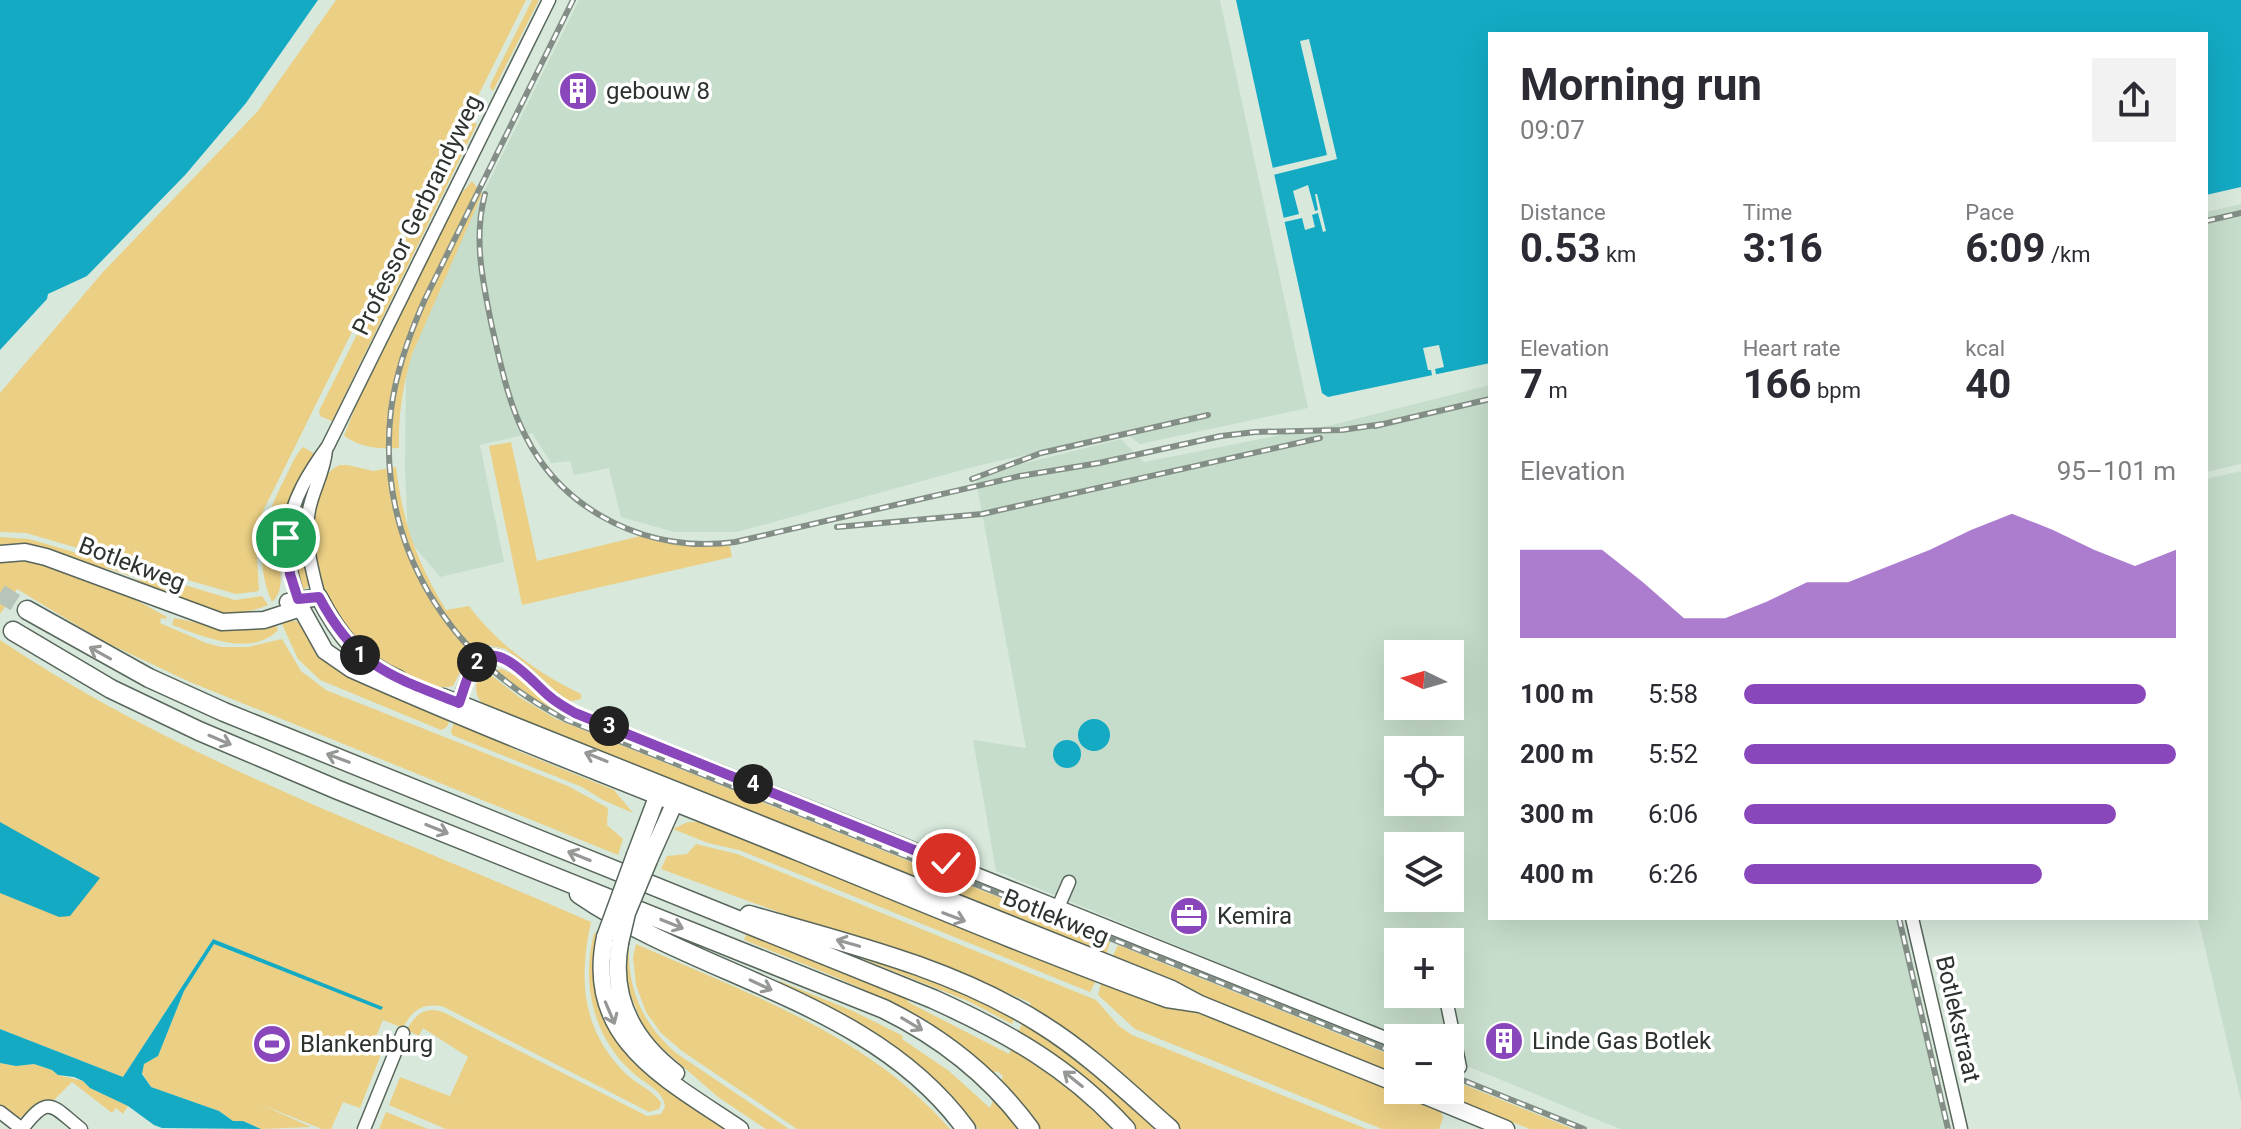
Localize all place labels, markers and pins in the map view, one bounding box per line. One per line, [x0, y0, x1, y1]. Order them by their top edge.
building icon: gebouw 8 [557, 70, 599, 112]
place label: gebouw 8 [606, 77, 710, 105]
pin [252, 504, 320, 572]
pin: 1 [340, 635, 380, 675]
pin: 2 [457, 642, 497, 682]
pin: 3 [589, 706, 629, 746]
pin: 4 [733, 764, 773, 804]
pin [912, 829, 980, 897]
office icon: Kemira [1168, 895, 1210, 937]
place label: Kemira [1217, 902, 1292, 930]
building icon: Linde Gas Botlek [1483, 1020, 1525, 1062]
sports icon: Blankenburg [251, 1023, 293, 1065]
place label: Linde Gas Botlek [1532, 1027, 1712, 1055]
place label: Blankenburg [300, 1030, 433, 1058]

